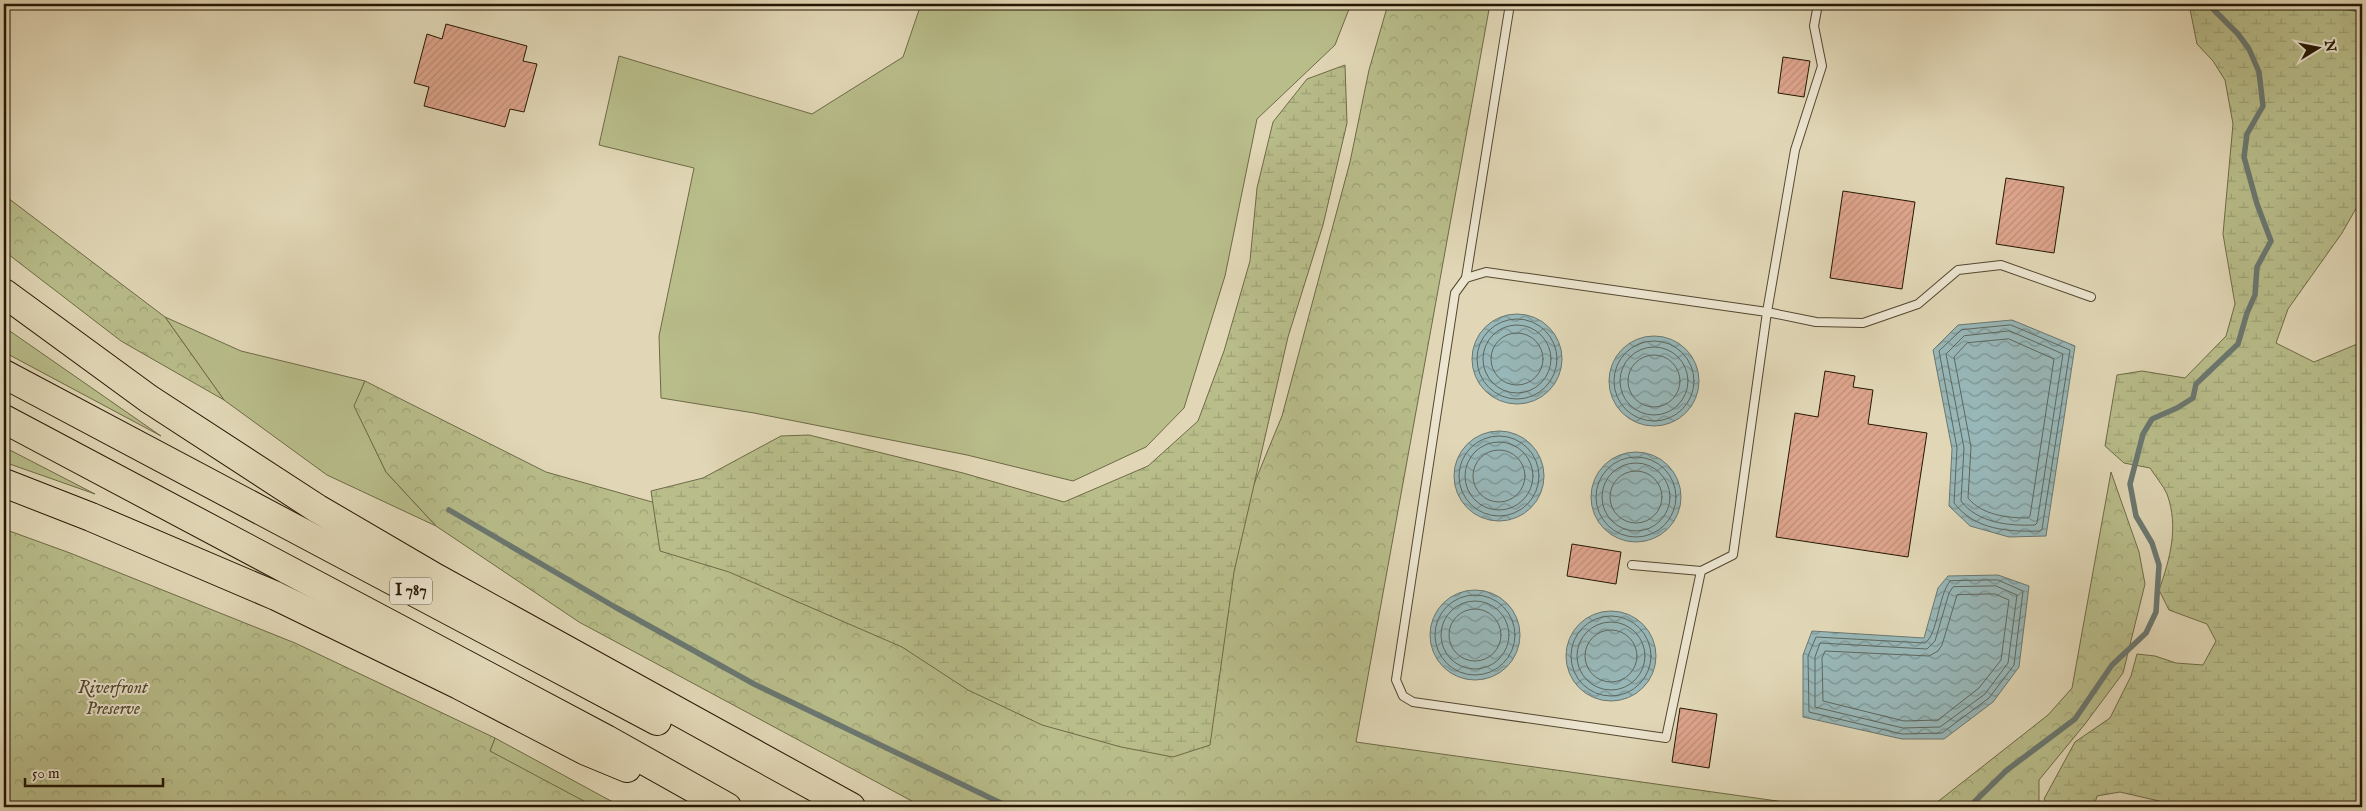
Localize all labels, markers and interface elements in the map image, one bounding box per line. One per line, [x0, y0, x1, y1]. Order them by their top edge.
north arrow [2294, 22, 2344, 72]
text: N [2320, 37, 2340, 53]
road number: I 787 [390, 578, 432, 604]
park label: Riverfront Preserve [78, 677, 149, 721]
scale bar [25, 756, 162, 788]
text: 50 m [32, 764, 60, 783]

